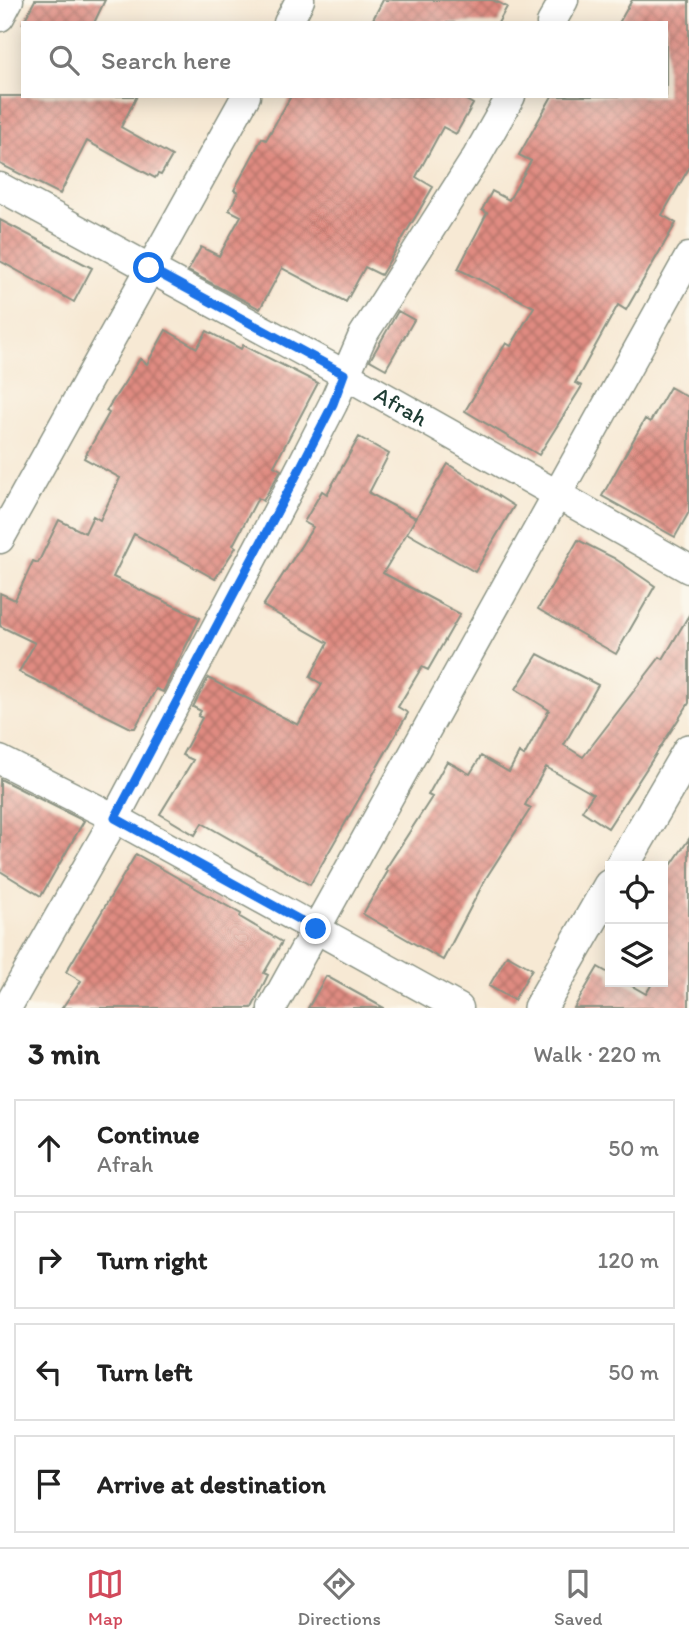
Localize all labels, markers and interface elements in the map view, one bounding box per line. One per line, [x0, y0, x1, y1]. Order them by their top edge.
search box [21, 21, 668, 98]
icon: search [45, 41, 83, 79]
text: Search here [101, 44, 231, 76]
route start [133, 252, 164, 283]
street label: Afrah [370, 380, 432, 432]
map controls [605, 861, 668, 987]
button: locate [605, 861, 668, 924]
route end [300, 913, 331, 944]
button: layers [605, 924, 668, 987]
text: 3 min [28, 1035, 100, 1072]
text: Walk · 220 m [533, 1040, 661, 1068]
text: Continue [97, 1118, 200, 1150]
icon: ahead [30, 1129, 68, 1167]
text: 50 m [608, 1134, 659, 1162]
text: Afrah [97, 1150, 153, 1178]
icon: right [30, 1241, 68, 1279]
text: Turn right [97, 1244, 208, 1276]
text: 120 m [598, 1246, 659, 1274]
icon: left [30, 1353, 68, 1391]
text: Turn left [97, 1356, 193, 1388]
text: 50 m [608, 1358, 659, 1386]
icon: arrive [30, 1465, 68, 1503]
text: Arrive at destination [97, 1468, 326, 1500]
tab: Map [86, 1565, 124, 1630]
tab: Directions [297, 1565, 381, 1630]
tab: Saved [554, 1565, 602, 1630]

